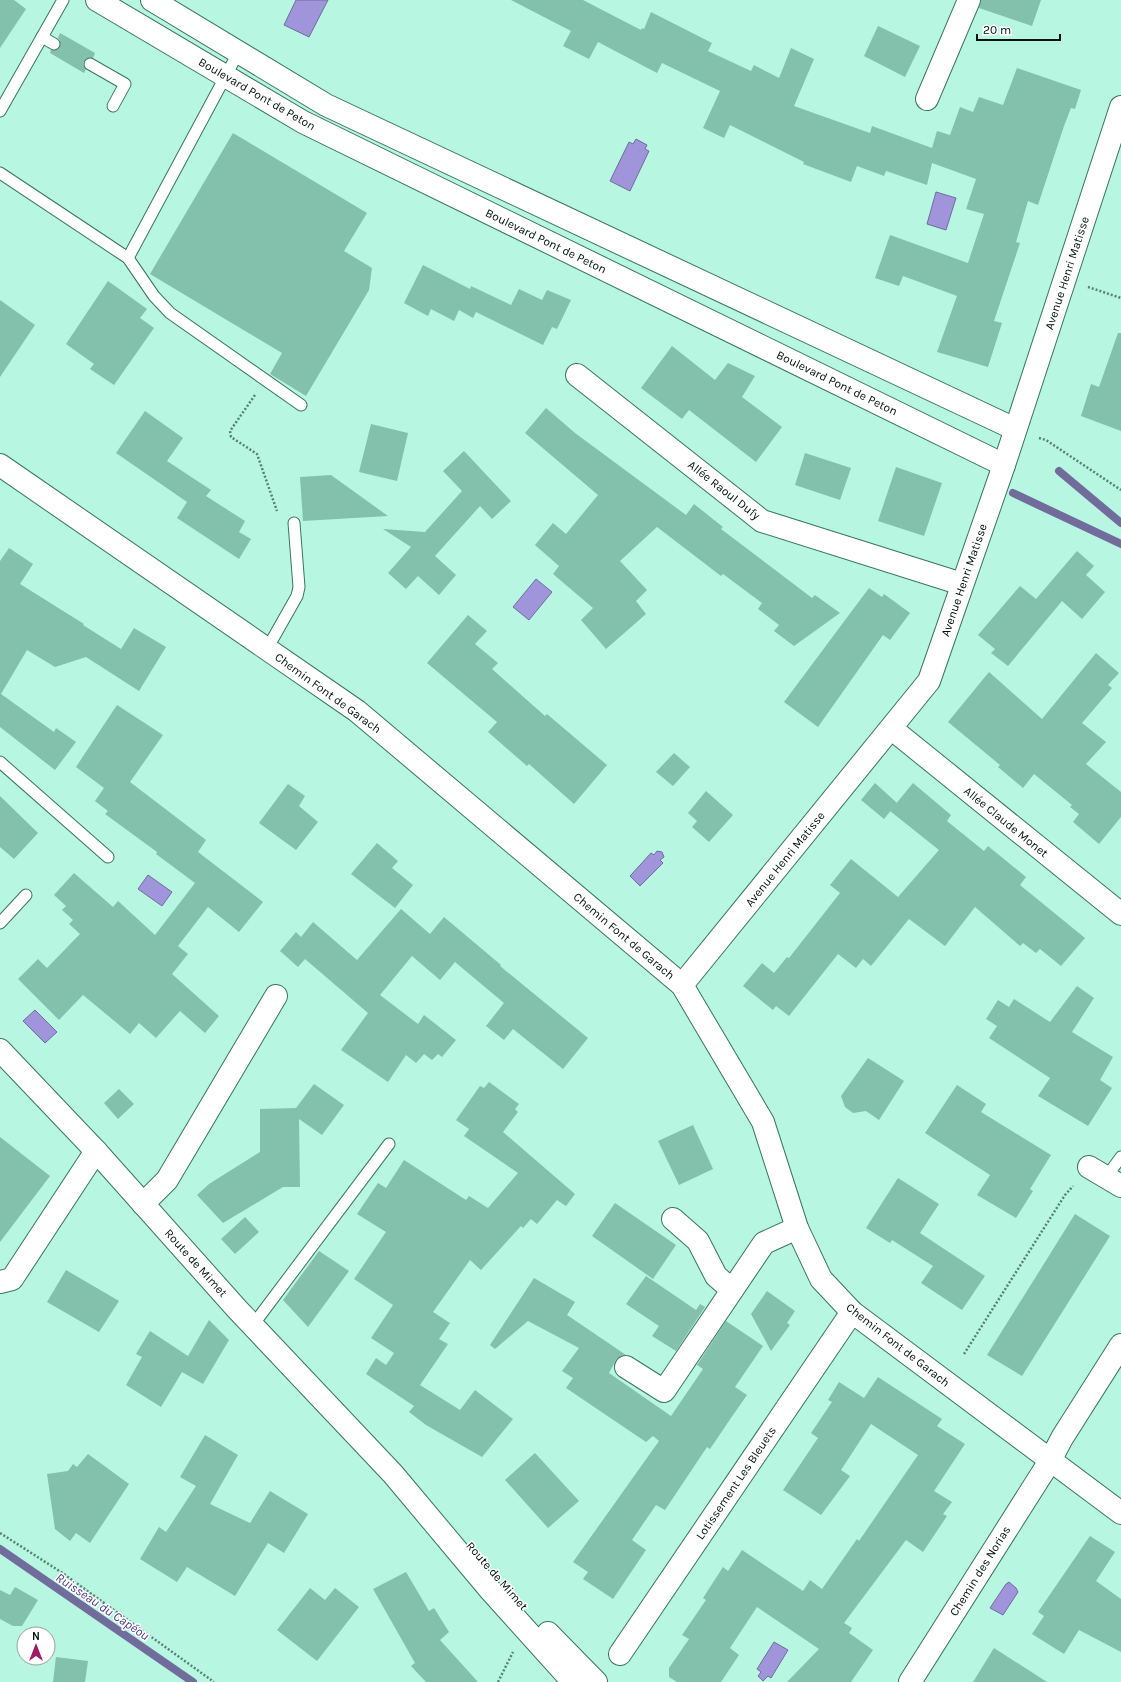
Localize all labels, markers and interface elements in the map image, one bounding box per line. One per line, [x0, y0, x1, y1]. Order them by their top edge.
scale bar [977, 16, 1060, 42]
text: 20 m [983, 23, 1011, 37]
street label: Boulevard Pont de Peton [196, 55, 318, 133]
street label: Boulevard Pont de Peton [483, 206, 609, 276]
street label: Avenue Henri Matisse [1042, 215, 1092, 331]
street label: Boulevard Pont de Peton [774, 348, 900, 418]
street label: Allée Raoul Dufy [685, 457, 763, 523]
street label: Avenue Henri Matisse [938, 522, 990, 638]
street label: Chemin Font de Garach [272, 650, 384, 736]
street label: Allée Claude Monet [961, 784, 1051, 861]
street label: Avenue Henri Matisse [742, 809, 828, 909]
street label: Chemin Font de Garach [571, 890, 677, 982]
street label: Route de Mimet [162, 1226, 230, 1300]
street label: Chemin Font de Garach [843, 1300, 953, 1390]
street label: Lotissement Les Bleuets [693, 1424, 779, 1542]
street label: Chemin des Norias [947, 1523, 1013, 1619]
street label: Route de Mimet [463, 1539, 531, 1614]
water label: Ruisseau du Capéou [53, 1570, 152, 1643]
north arrow [16, 1626, 56, 1666]
text: N [32, 1630, 40, 1643]

